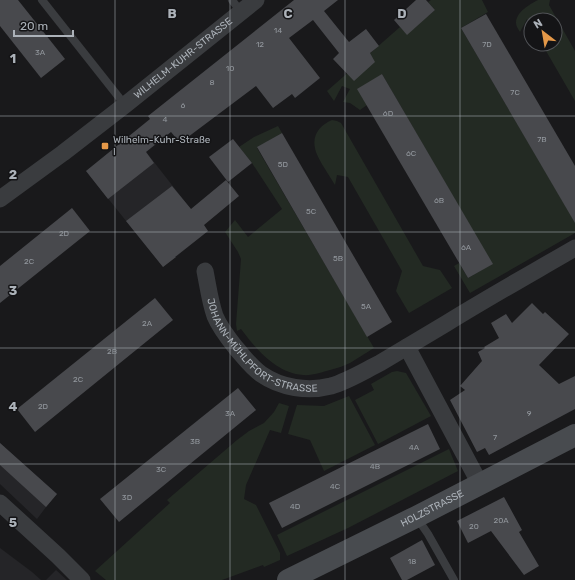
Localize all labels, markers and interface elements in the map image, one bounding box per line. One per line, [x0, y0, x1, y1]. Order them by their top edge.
text: B [167, 6, 177, 21]
text: C [283, 6, 293, 21]
text: D [397, 6, 407, 21]
scale bar [14, 12, 73, 38]
north arrow [523, 12, 563, 52]
street label: WILHELM-KUHR-STRASSE [132, 15, 235, 101]
text: N [531, 16, 545, 31]
text: 20 m [20, 19, 48, 33]
house number: 14 [274, 26, 282, 35]
house number: 12 [256, 40, 264, 49]
house number: 7D [482, 40, 492, 49]
house number: 3A [35, 48, 46, 57]
text: 1 [10, 51, 16, 66]
house number: 10 [226, 64, 234, 73]
house number: 8 [209, 78, 215, 87]
house number: 7C [510, 88, 520, 97]
house number: 6 [181, 101, 186, 110]
house number: 6D [383, 109, 394, 118]
house number: 4 [163, 115, 168, 124]
place label: Wilhelm-Kuhr-Straße I [113, 134, 211, 158]
house number: 7B [537, 135, 547, 144]
marker: Wilhelm-Kuhr-Straße I [100, 141, 110, 151]
house number: 6C [406, 149, 416, 158]
house number: 5D [278, 160, 289, 169]
text: 2 [9, 167, 17, 182]
house number: 6B [434, 196, 444, 205]
house number: 5C [306, 207, 316, 216]
house number: 2D [59, 229, 70, 238]
house number: 6A [461, 243, 472, 252]
house number: 5B [333, 254, 343, 263]
house number: 2C [24, 257, 34, 266]
text: 3 [9, 283, 18, 298]
street label: JOHANN-MÜHLPFORT-STRASSE [204, 297, 318, 395]
house number: 5A [361, 302, 372, 311]
house number: 2A [142, 319, 153, 328]
house number: 2B [107, 347, 117, 356]
house number: 2C [73, 375, 83, 384]
text: 4 [9, 399, 18, 414]
house number: 2D [38, 402, 49, 411]
house number: 3A [225, 409, 236, 418]
house number: 9 [527, 409, 532, 418]
house number: 7 [493, 433, 497, 442]
house number: 3B [190, 437, 200, 446]
house number: 4A [409, 443, 420, 452]
house number: 4B [370, 462, 380, 471]
house number: 3C [156, 465, 166, 474]
house number: 4C [330, 482, 340, 491]
street label: HOLZSTRASSE [399, 487, 466, 530]
house number: 3D [122, 493, 133, 502]
house number: 4D [290, 502, 301, 511]
text: 5 [9, 515, 17, 530]
house number: 20A [493, 516, 509, 525]
house number: 20 [469, 522, 479, 531]
house number: 18 [408, 557, 416, 566]

